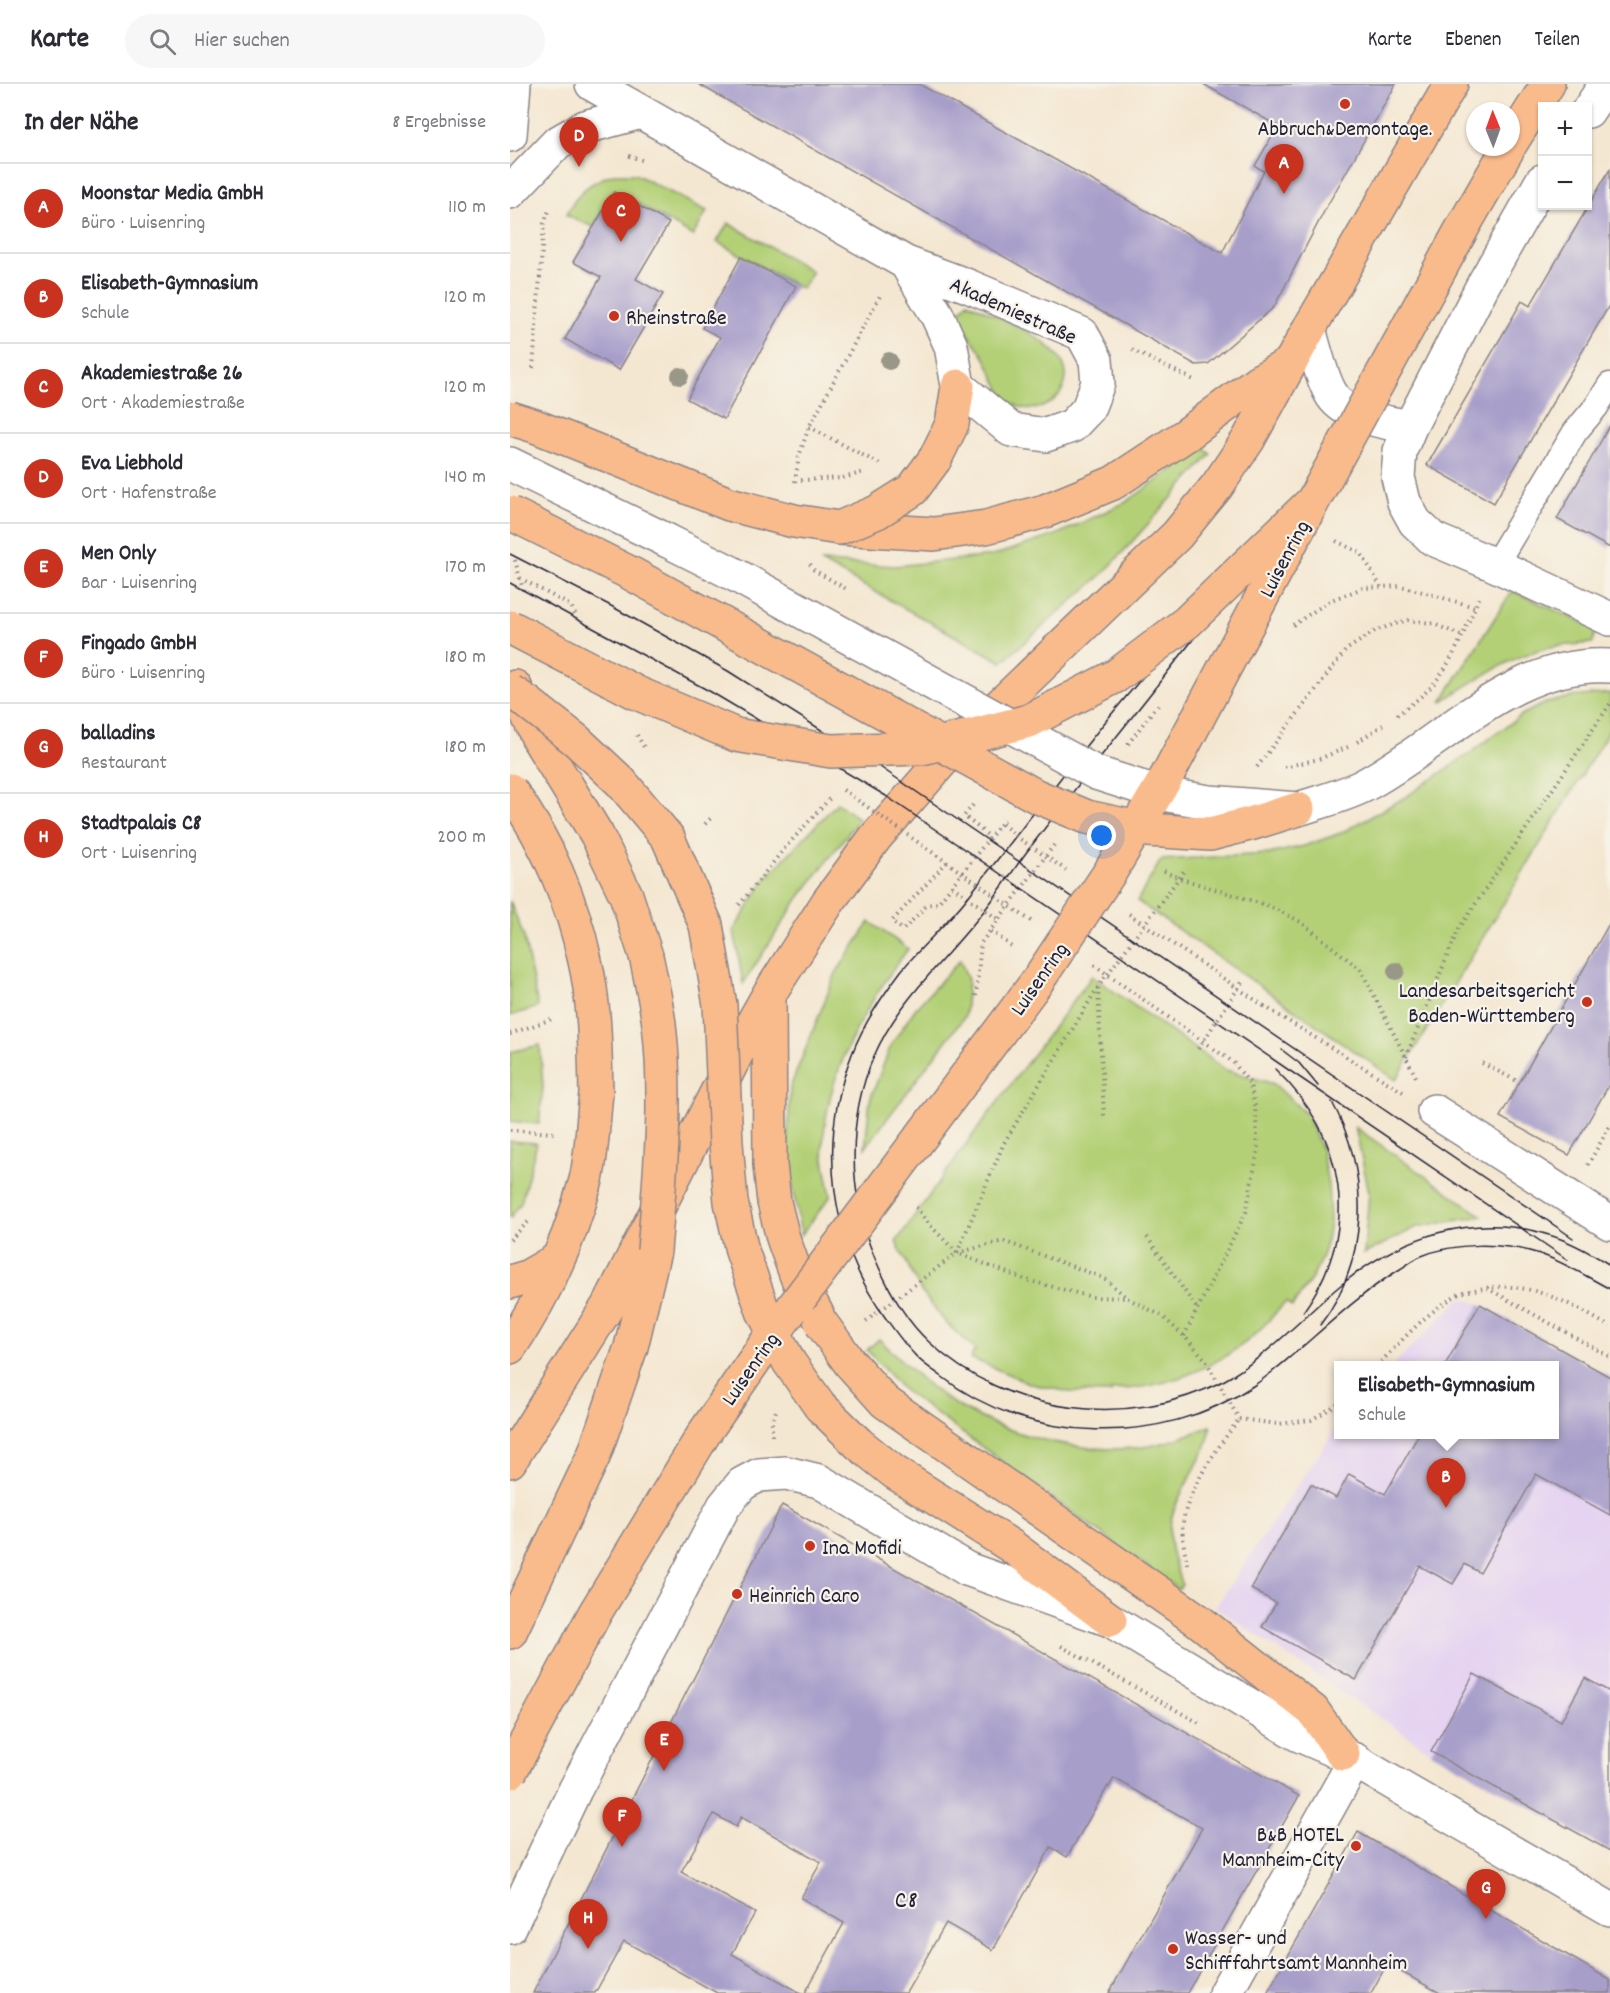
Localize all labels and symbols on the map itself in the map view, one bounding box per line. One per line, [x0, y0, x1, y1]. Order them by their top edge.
marker: Abbruch&Demontage. [1338, 97, 1352, 111]
north arrow [1466, 102, 1520, 156]
place label: Abbruch&Demontage. [1258, 115, 1432, 146]
pin: D [560, 118, 598, 167]
pin: A [1264, 144, 1304, 194]
pin: C [602, 192, 640, 242]
street label: Akademiestraße [944, 270, 1081, 354]
place label: Rheinstraße [626, 304, 727, 335]
marker: Rheinstraße [607, 309, 621, 323]
street label: Luisenring [1253, 515, 1319, 604]
your location [1087, 821, 1116, 850]
street label: Luisenring [1004, 937, 1078, 1023]
place label: Landesarbeitsgericht Baden-Württemberg [1399, 977, 1575, 1033]
marker: Landesarbeitsgericht Baden-Württemberg [1580, 995, 1594, 1009]
street label: Luisenring [715, 1327, 789, 1413]
pin: B [1426, 1458, 1466, 1508]
place label: Ina Mofidi [822, 1534, 902, 1565]
marker: Ina Mofidi [803, 1539, 817, 1553]
place label: Heinrich Caro [749, 1582, 859, 1613]
marker: Heinrich Caro [730, 1587, 744, 1601]
pin: E [644, 1722, 684, 1771]
pin: F [602, 1798, 642, 1847]
place label: B&B HOTEL Mannheim-City [1222, 1821, 1345, 1877]
marker: B&B HOTEL Mannheim-City [1349, 1839, 1363, 1853]
pin: G [1466, 1870, 1506, 1919]
district label: C8 [895, 1885, 919, 1919]
pin: H [568, 1900, 608, 1949]
place label: Wasser- und Schifffahrtsamt Mannheim [1185, 1924, 1407, 1980]
marker: Wasser- und Schifffahrtsamt Mannheim [1166, 1942, 1180, 1956]

